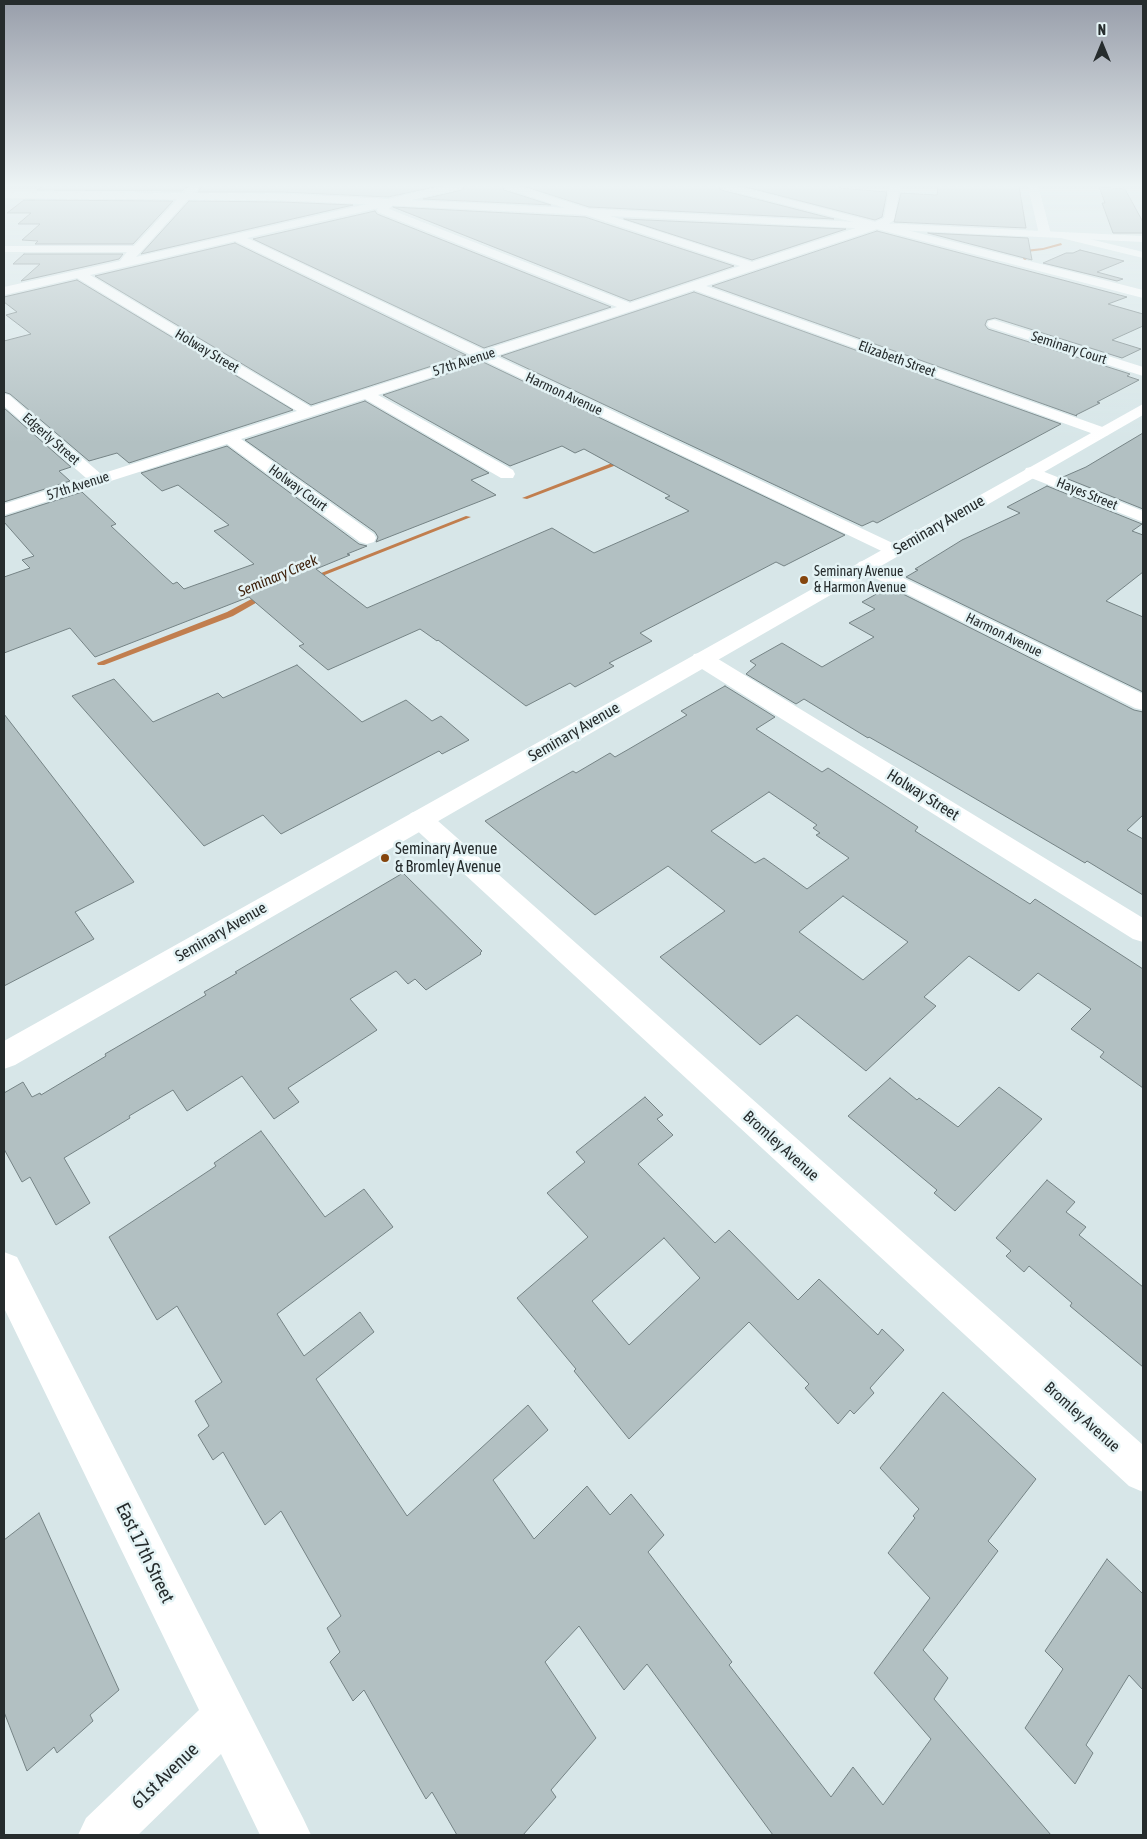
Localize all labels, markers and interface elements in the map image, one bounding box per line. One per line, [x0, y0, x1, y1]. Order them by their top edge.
north arrow [1077, 20, 1127, 70]
text: N [1098, 22, 1106, 38]
street label: Holway Street [172, 325, 242, 377]
street label: Seminary Court [1029, 328, 1109, 368]
street label: Elizabeth Street [856, 337, 938, 381]
street label: 57th Avenue [431, 344, 497, 380]
street label: Harmon Avenue [523, 369, 605, 419]
street label: Edgerly Street [19, 409, 83, 469]
street label: Holway Court [265, 461, 331, 515]
street label: 57th Avenue [45, 468, 111, 504]
street label: Hayes Street [1054, 474, 1120, 514]
street label: Seminary Avenue [890, 491, 988, 559]
water label: Seminary Creek [235, 551, 321, 601]
place label: Seminary Avenue & Harmon Avenue [814, 564, 906, 596]
marker: Seminary Avenue & Harmon Avenue [798, 574, 810, 586]
street label: Harmon Avenue [963, 609, 1045, 661]
street label: Seminary Avenue [525, 698, 623, 766]
street label: Holway Street [883, 765, 963, 825]
place label: Seminary Avenue & Bromley Avenue [395, 839, 501, 877]
marker: Seminary Avenue & Bromley Avenue [379, 852, 391, 864]
street label: Seminary Avenue [172, 898, 270, 966]
street label: Bromley Avenue [739, 1107, 823, 1185]
street label: Bromley Avenue [1040, 1378, 1124, 1456]
street label: East 17th Street [111, 1499, 179, 1607]
street label: 61st Avenue [126, 1738, 204, 1814]

